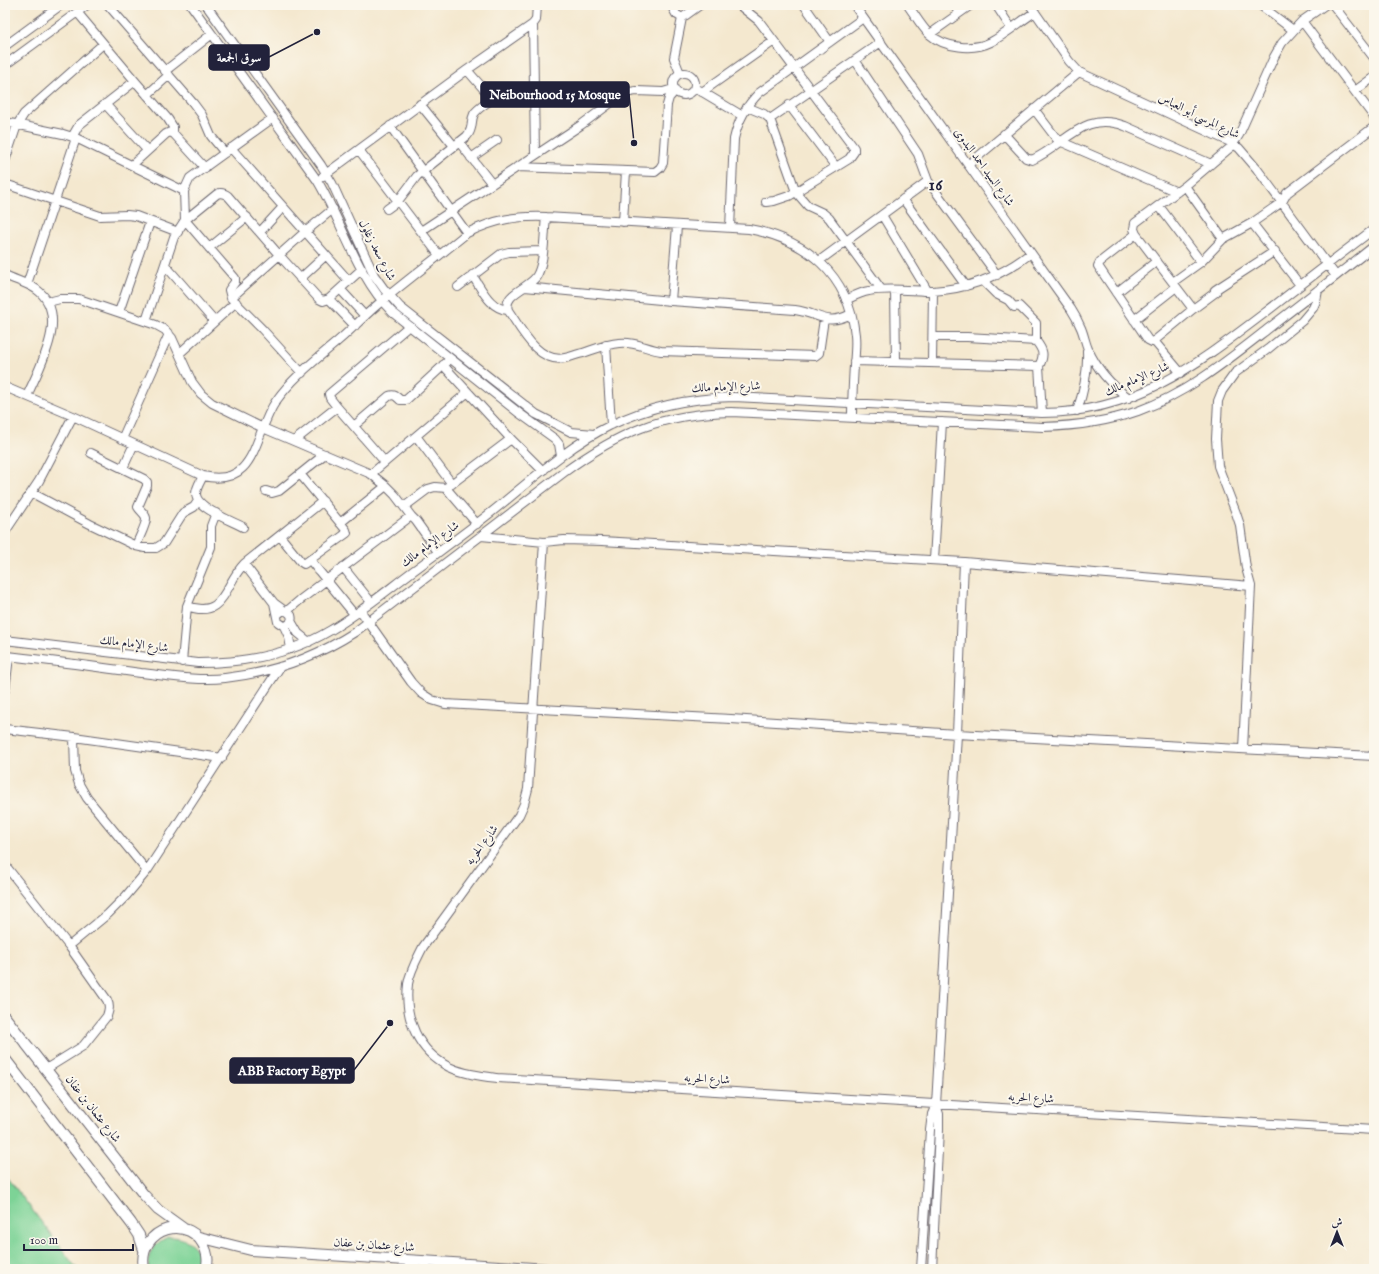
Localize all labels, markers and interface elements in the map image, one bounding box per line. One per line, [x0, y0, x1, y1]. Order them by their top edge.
callout: سوق الجمعة [209, 45, 269, 70]
text: سوق الجمعة [217, 50, 261, 67]
callout: Neibourhood 15 Mosque [481, 82, 629, 107]
text: Neibourhood 15 Mosque [488, 87, 621, 104]
street label: شارع المرسي أبو العباس [1155, 89, 1243, 145]
street label: شارع السيد احمد البدوى [948, 125, 1018, 211]
district label: 16 [929, 176, 944, 196]
street label: شارع سعد زغلول [353, 217, 399, 285]
street label: شارع الإمام مالك [1102, 359, 1173, 402]
street label: شارع الإمام مالك [691, 378, 761, 399]
street label: شارع الإمام مالك [398, 518, 464, 573]
street label: شارع الإمام مالك [99, 632, 169, 659]
street label: شارع الحريه [462, 822, 504, 870]
callout: ABB Factory Egypt [230, 1058, 354, 1083]
text: ABB Factory Egypt [237, 1063, 346, 1080]
street label: شارع الحريه [683, 1070, 731, 1091]
street label: شارع عثمان بن عفان [60, 1072, 124, 1148]
street label: شارع الحريه [1007, 1089, 1055, 1110]
north arrow [1317, 1212, 1357, 1252]
text: ش [1332, 1216, 1343, 1230]
scale bar [24, 1226, 133, 1252]
text: 100 m [30, 1233, 58, 1248]
street label: شارع عثمان بن عفان [333, 1235, 415, 1258]

